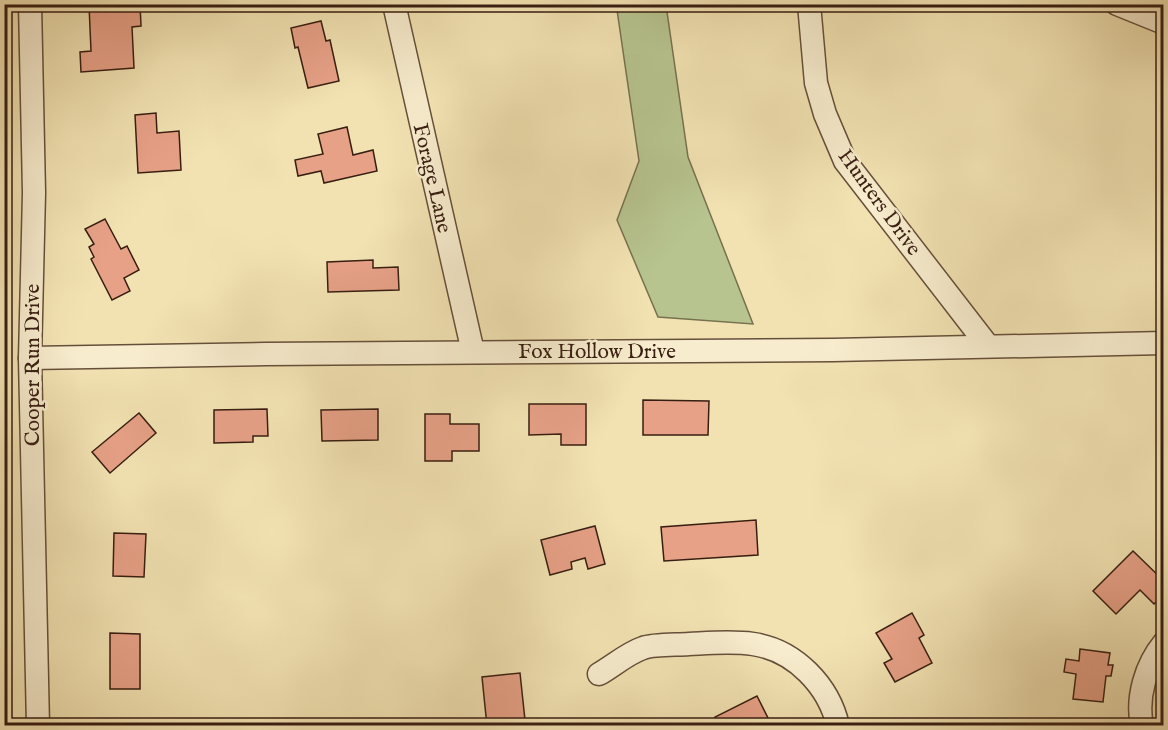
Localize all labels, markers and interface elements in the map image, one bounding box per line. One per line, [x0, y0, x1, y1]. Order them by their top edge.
street label: Forage Lane [406, 121, 457, 236]
street label: Hunters Drive [831, 144, 927, 262]
street label: Cooper Run Drive [20, 283, 47, 446]
street label: Fox Hollow Drive [518, 339, 676, 366]

